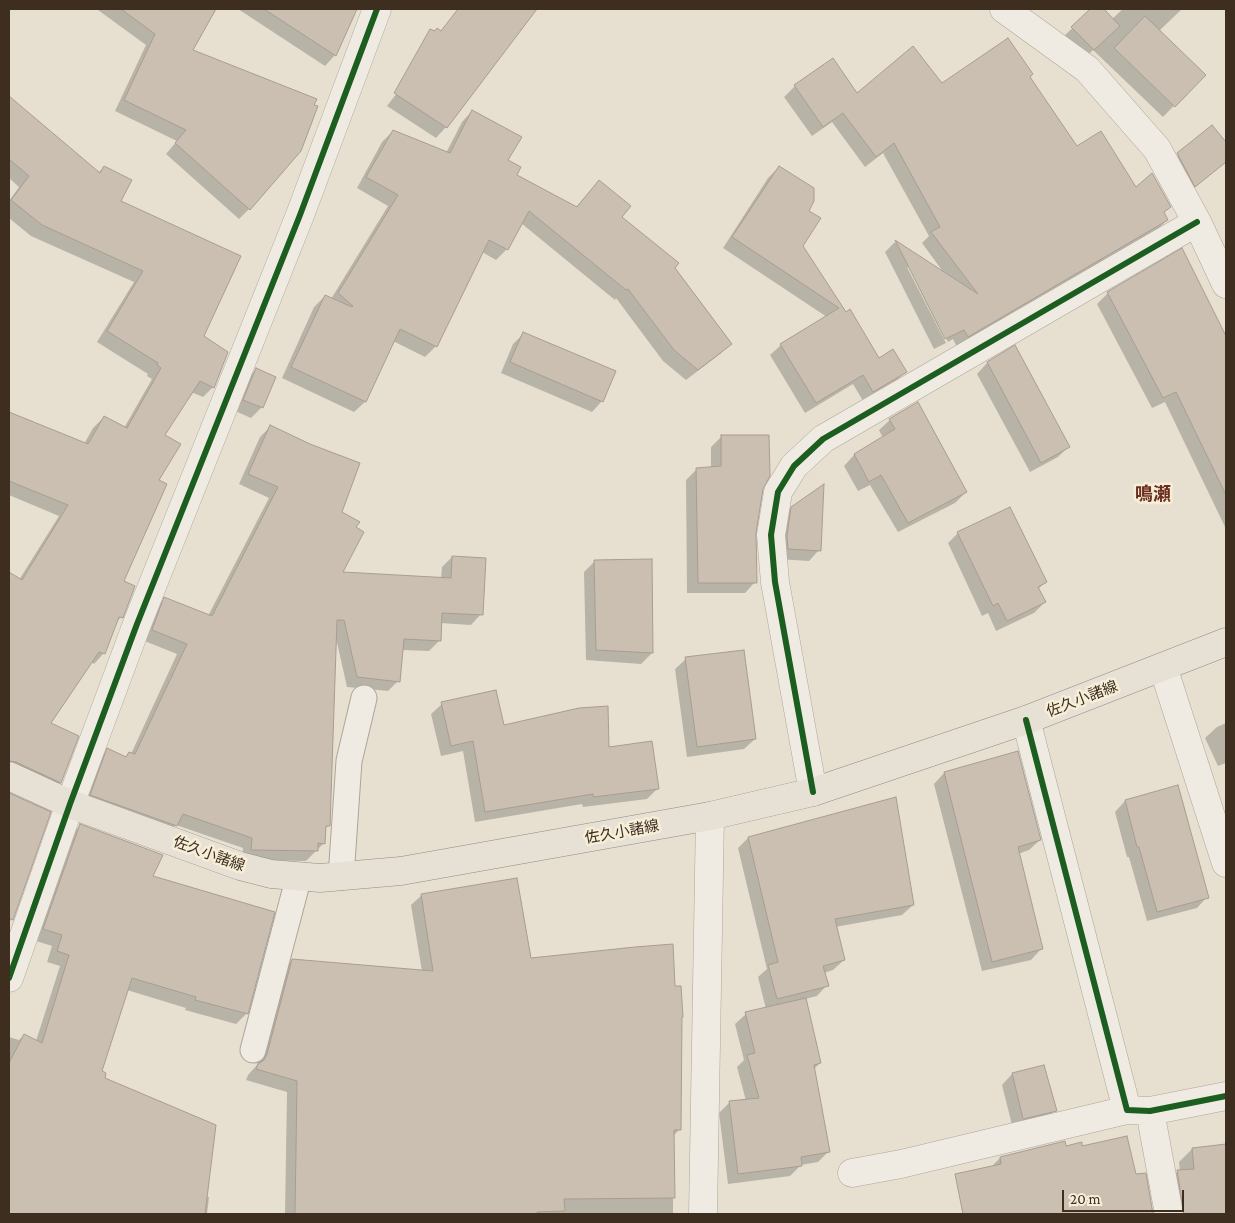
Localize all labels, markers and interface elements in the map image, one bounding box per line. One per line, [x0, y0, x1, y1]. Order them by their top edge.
district label: 鳴瀬 [1135, 483, 1171, 505]
street label: 佐久小諸線 [1044, 677, 1120, 721]
street label: 佐久小諸線 [584, 817, 660, 847]
street label: 佐久小諸線 [171, 833, 247, 875]
scale bar [1065, 1180, 1188, 1212]
text: 20 m [1070, 1191, 1101, 1207]

